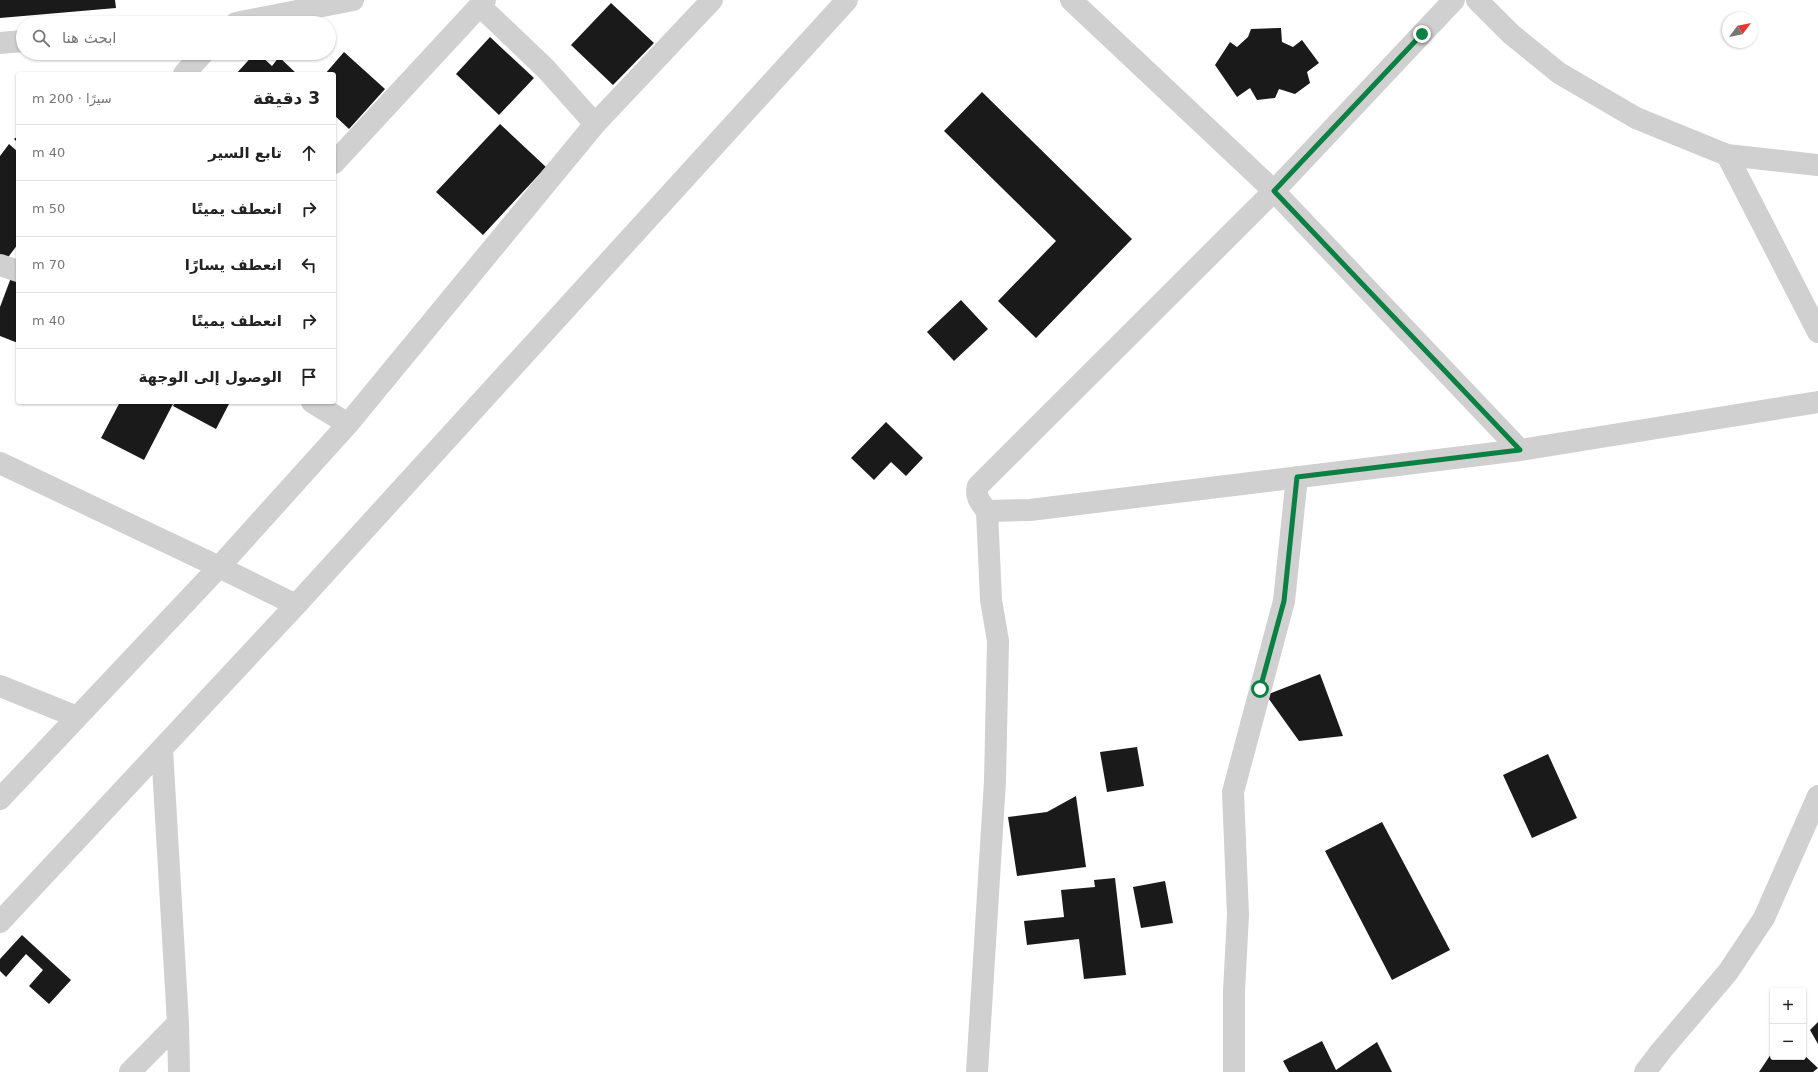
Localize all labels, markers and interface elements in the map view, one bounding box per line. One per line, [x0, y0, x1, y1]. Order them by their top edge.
north arrow [1722, 12, 1758, 48]
search box [16, 16, 336, 60]
route end [1413, 25, 1431, 43]
icon: search [30, 27, 52, 49]
text: ابحث هنا [62, 29, 117, 47]
text: 3 دقيقة [253, 88, 320, 108]
text: سيرًا · 200 m [32, 91, 112, 106]
icon: ahead [298, 142, 320, 164]
text: تابع السير [208, 144, 282, 162]
text: 40 m [32, 145, 65, 160]
icon: right [298, 198, 320, 220]
text: انعطف يمينًا [191, 200, 282, 218]
text: 50 m [32, 201, 65, 216]
icon: left [298, 254, 320, 276]
text: انعطف يسارًا [185, 256, 282, 274]
text: 70 m [32, 257, 65, 272]
icon: right [298, 310, 320, 332]
text: انعطف يمينًا [191, 312, 282, 330]
text: 40 m [32, 313, 65, 328]
icon: arrive [298, 366, 320, 388]
text: الوصول إلى الوجهة [139, 368, 282, 386]
route start [1251, 680, 1269, 698]
map controls [1770, 988, 1806, 1060]
button: + [1770, 988, 1806, 1024]
button: − [1770, 1024, 1806, 1060]

